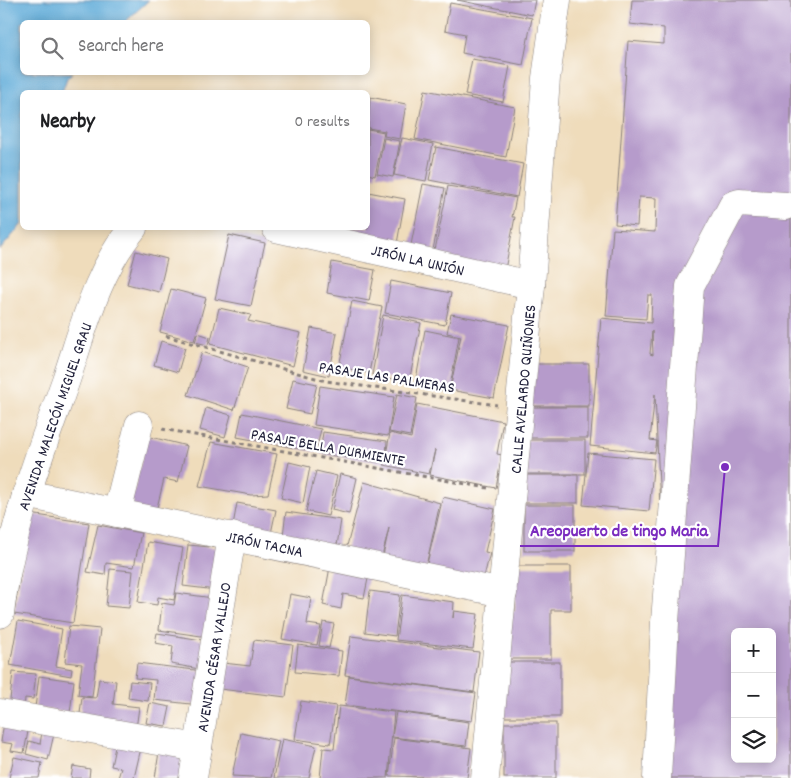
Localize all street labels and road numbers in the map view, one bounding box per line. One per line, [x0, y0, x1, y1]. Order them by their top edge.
street label: JIRÓN LA UNIÓN [369, 240, 466, 283]
street label: CALLE AVELARDO QUIÑONES [506, 304, 543, 475]
street label: AVENIDA MALECÓN MIGUEL GRAU [13, 320, 99, 514]
street label: PASAJE LAS PALMERAS [317, 356, 456, 401]
street label: PASAJE BELLA DURMIENTE [249, 424, 407, 473]
street label: JIRÓN TACNA [224, 526, 306, 565]
street label: AVENIDA CÉSAR VALLEJO [192, 581, 239, 734]

